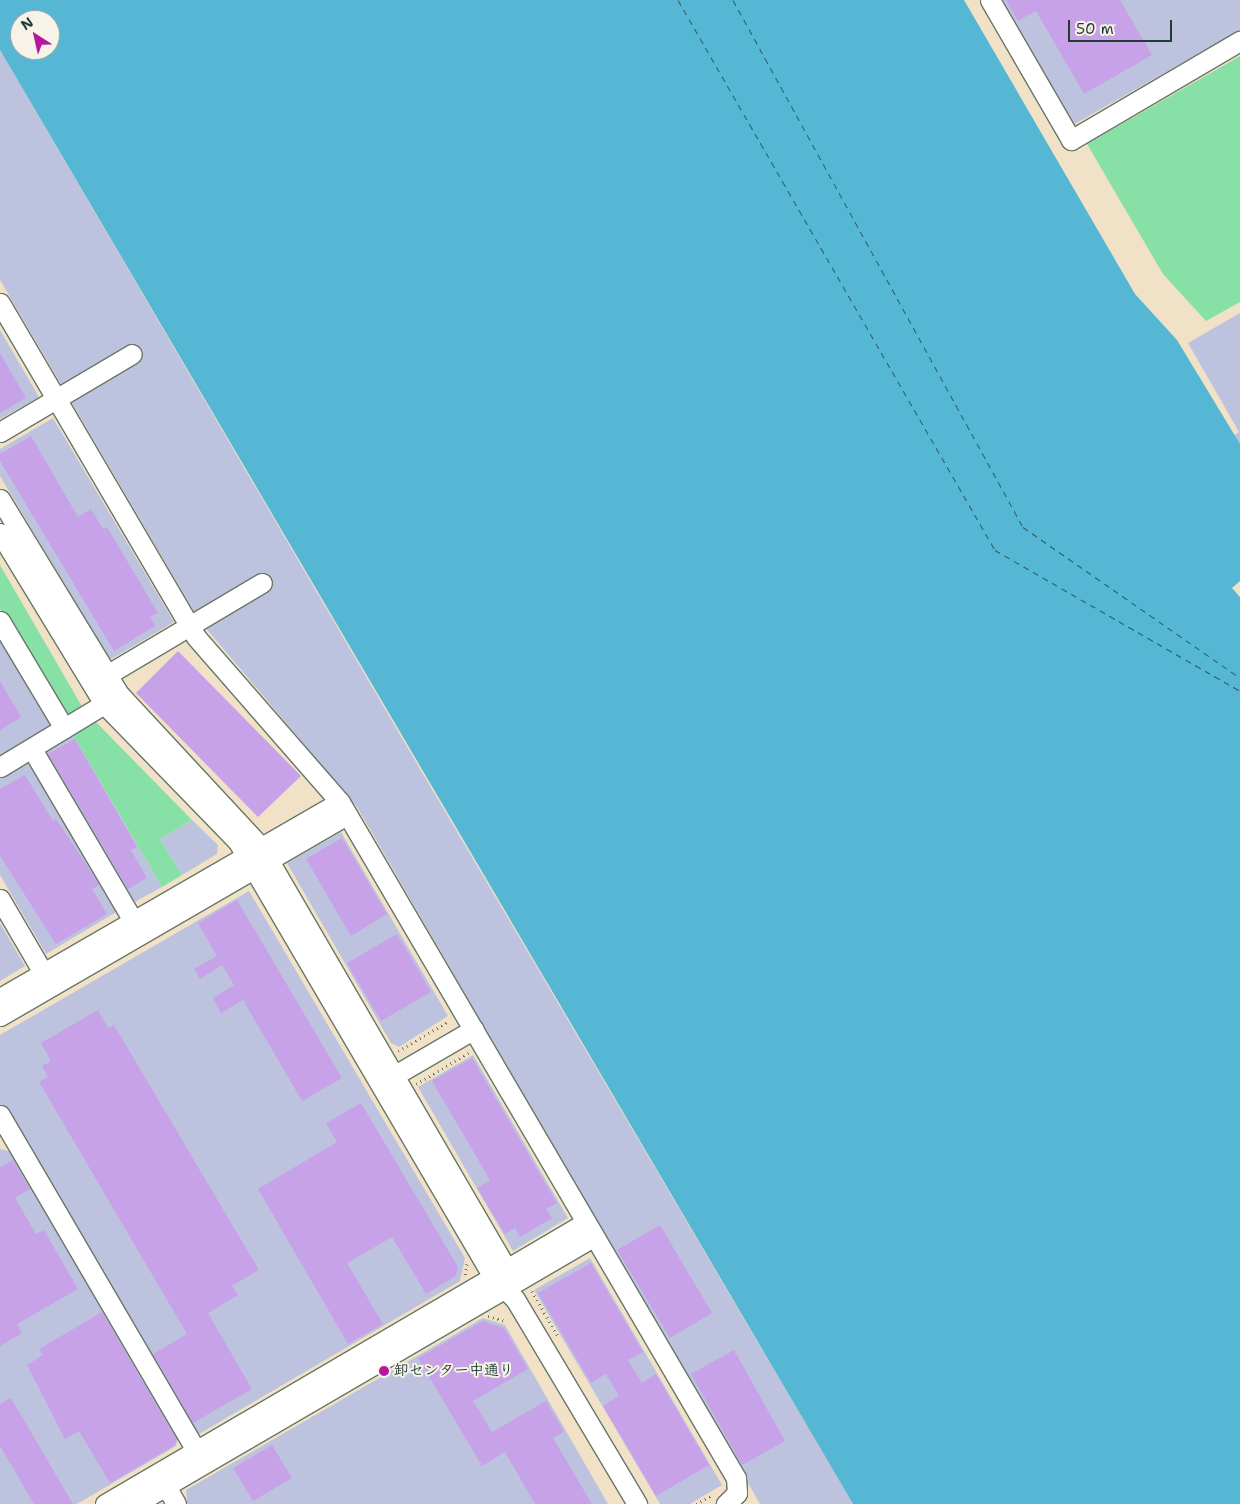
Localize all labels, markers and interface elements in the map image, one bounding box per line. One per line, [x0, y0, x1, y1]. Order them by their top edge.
north arrow [10, 10, 60, 60]
scale bar [1070, 10, 1174, 42]
text: N [17, 13, 37, 34]
text: 50 m [1076, 19, 1114, 39]
place label: 卸センター中通り [394, 1362, 514, 1380]
marker: 卸センター中通り [378, 1365, 390, 1377]

